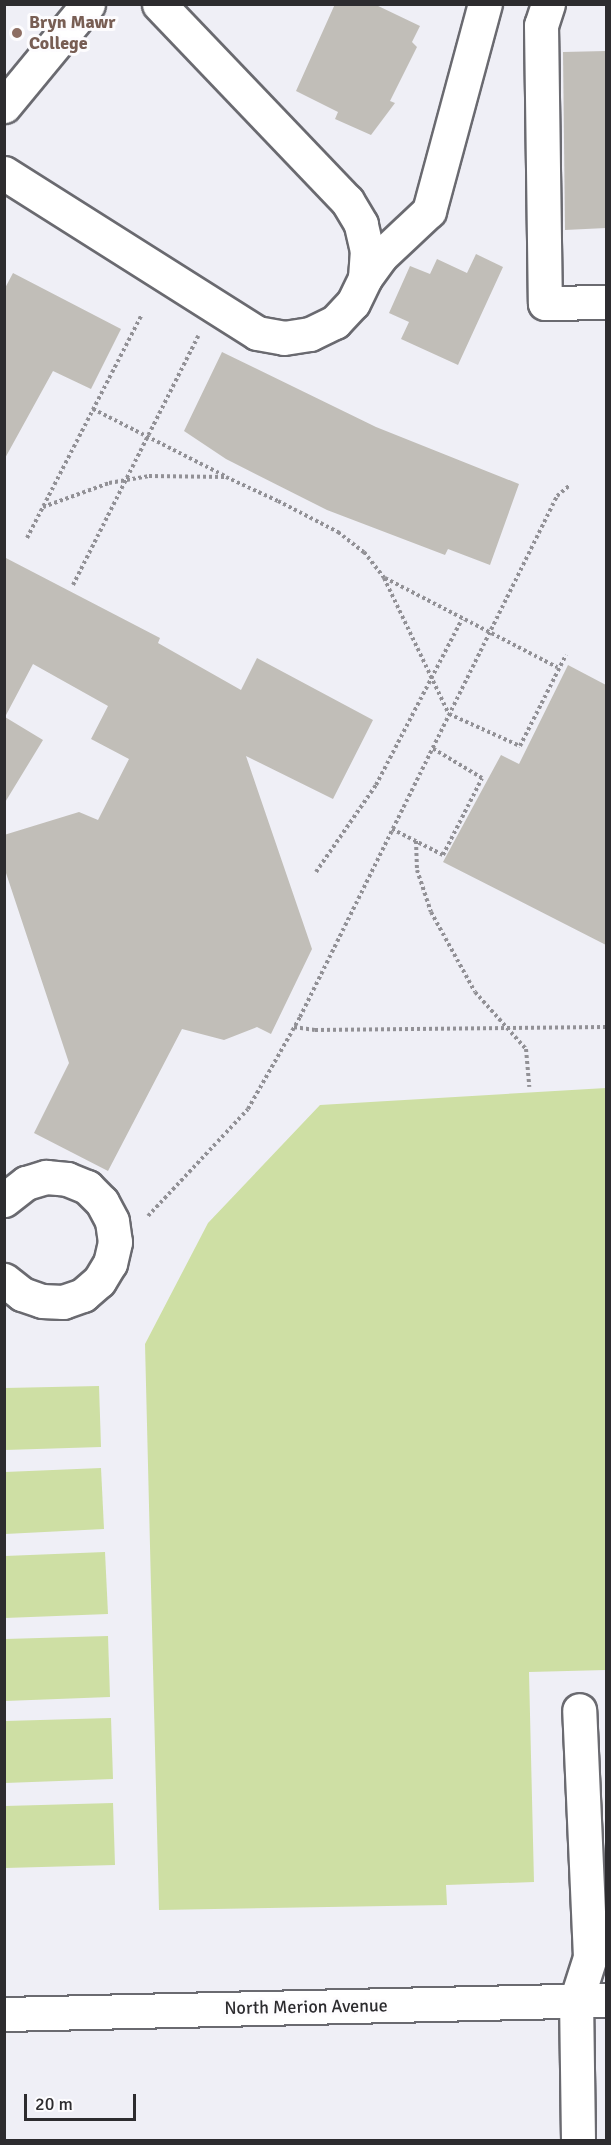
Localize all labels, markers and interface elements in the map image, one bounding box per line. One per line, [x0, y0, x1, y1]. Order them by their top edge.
place label: Bryn Mawr College [29, 12, 115, 54]
marker: Bryn Mawr College [10, 26, 24, 40]
street label: North Merion Avenue [224, 1995, 388, 2019]
scale bar [27, 2082, 140, 2120]
text: 20 m [35, 2093, 73, 2115]

